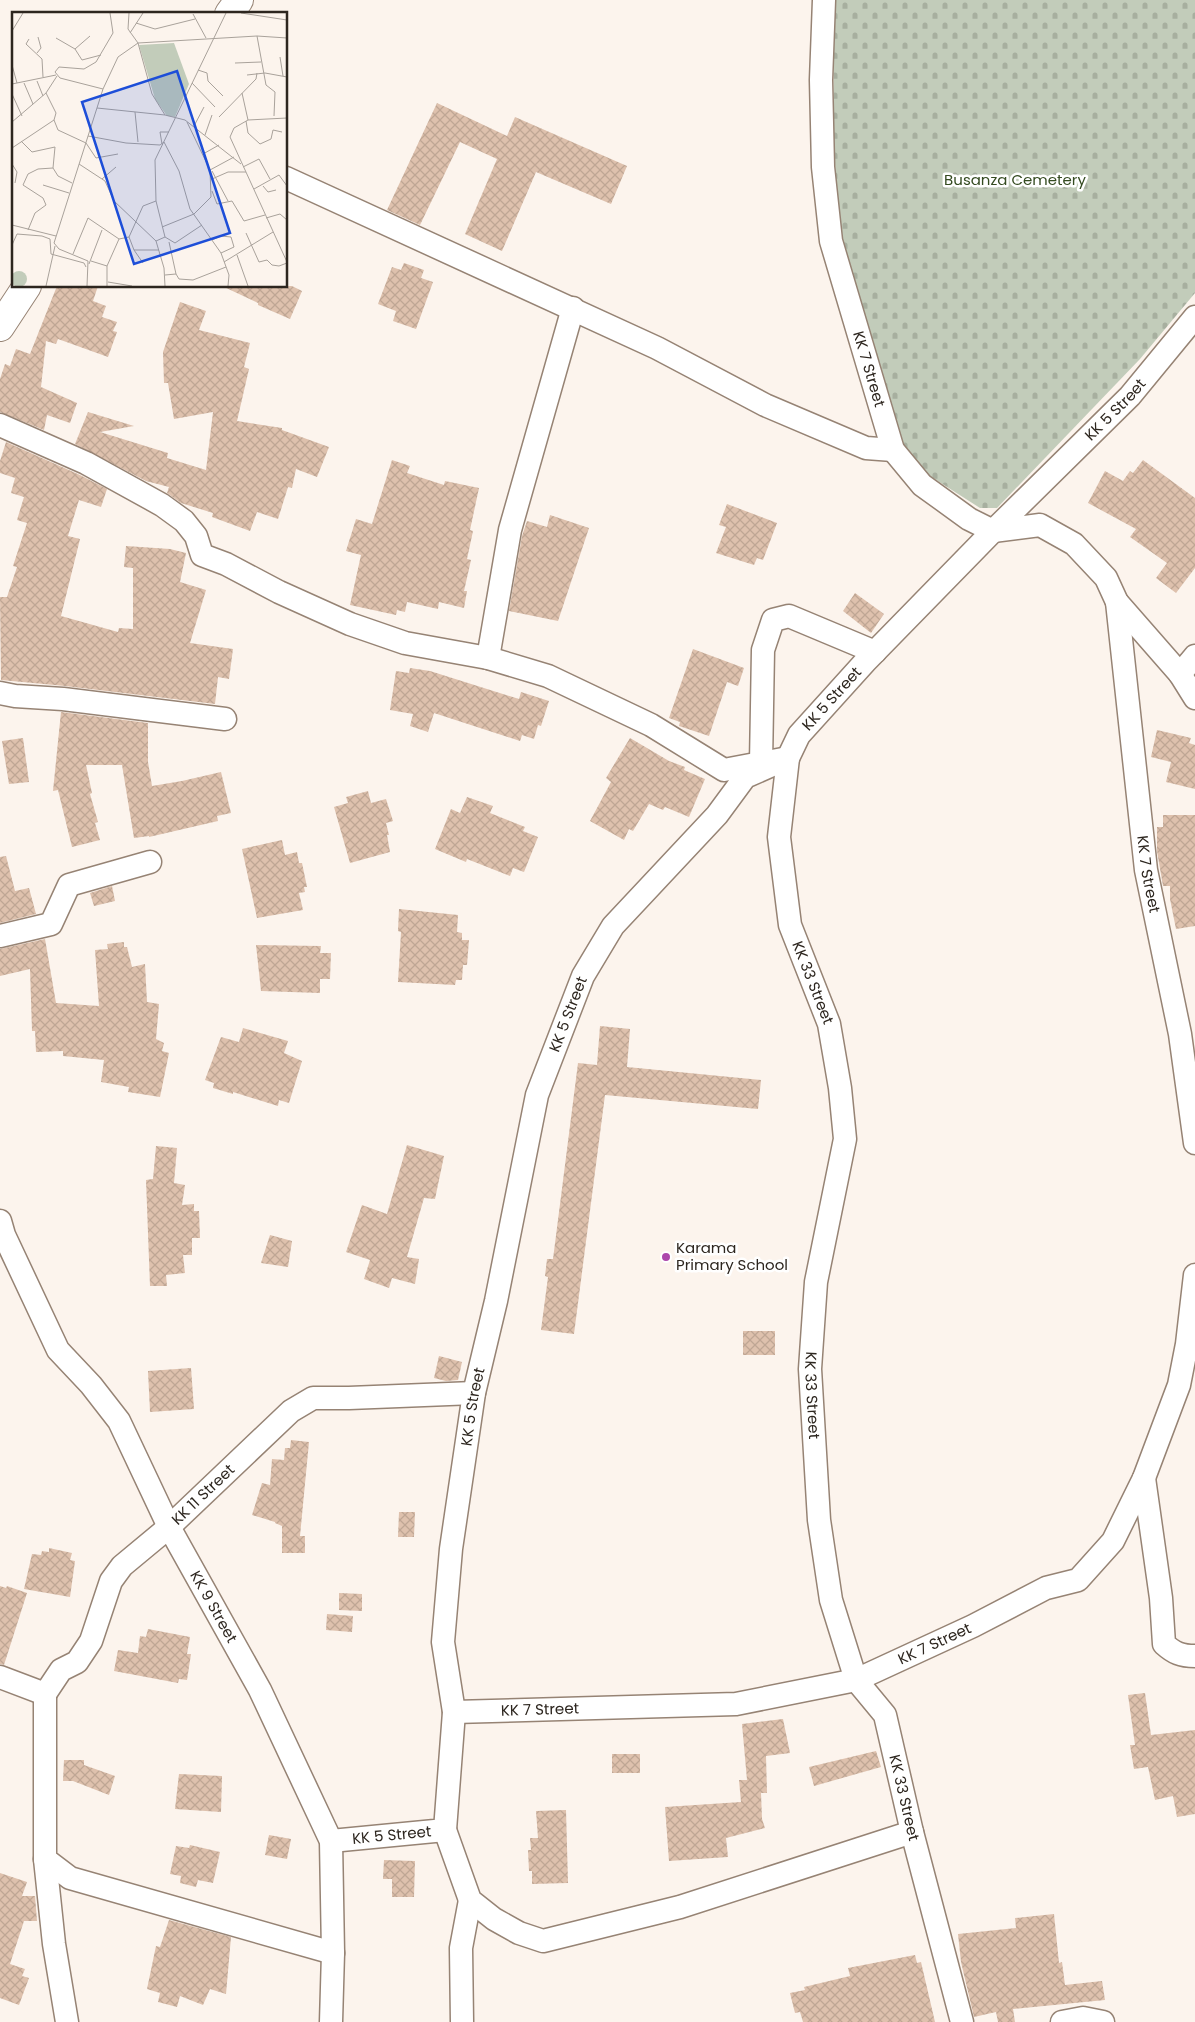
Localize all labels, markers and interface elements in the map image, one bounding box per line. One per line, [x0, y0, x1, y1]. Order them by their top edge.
inset map [12, 12, 288, 288]
park label: Busanza Cemetery [944, 169, 1086, 190]
street label: KK 7 Street [848, 328, 891, 409]
street label: KK 5 Street [1080, 374, 1150, 445]
street label: KK 5 Street [797, 662, 866, 735]
street label: KK 7 Street [1132, 834, 1166, 915]
street label: KK 33 Street [787, 938, 839, 1027]
street label: KK 5 Street [544, 973, 592, 1055]
place label: Karama Primary School [676, 1237, 788, 1275]
marker: Karama Primary School [660, 1251, 672, 1263]
street label: KK 33 Street [800, 1351, 825, 1440]
street label: KK 5 Street [455, 1365, 490, 1447]
street label: KK 11 Street [167, 1459, 239, 1529]
street label: KK 9 Street [185, 1567, 243, 1646]
street label: KK 7 Street [894, 1617, 974, 1669]
street label: KK 7 Street [501, 1697, 579, 1721]
street label: KK 33 Street [884, 1753, 925, 1843]
street label: KK 5 Street [351, 1820, 432, 1849]

